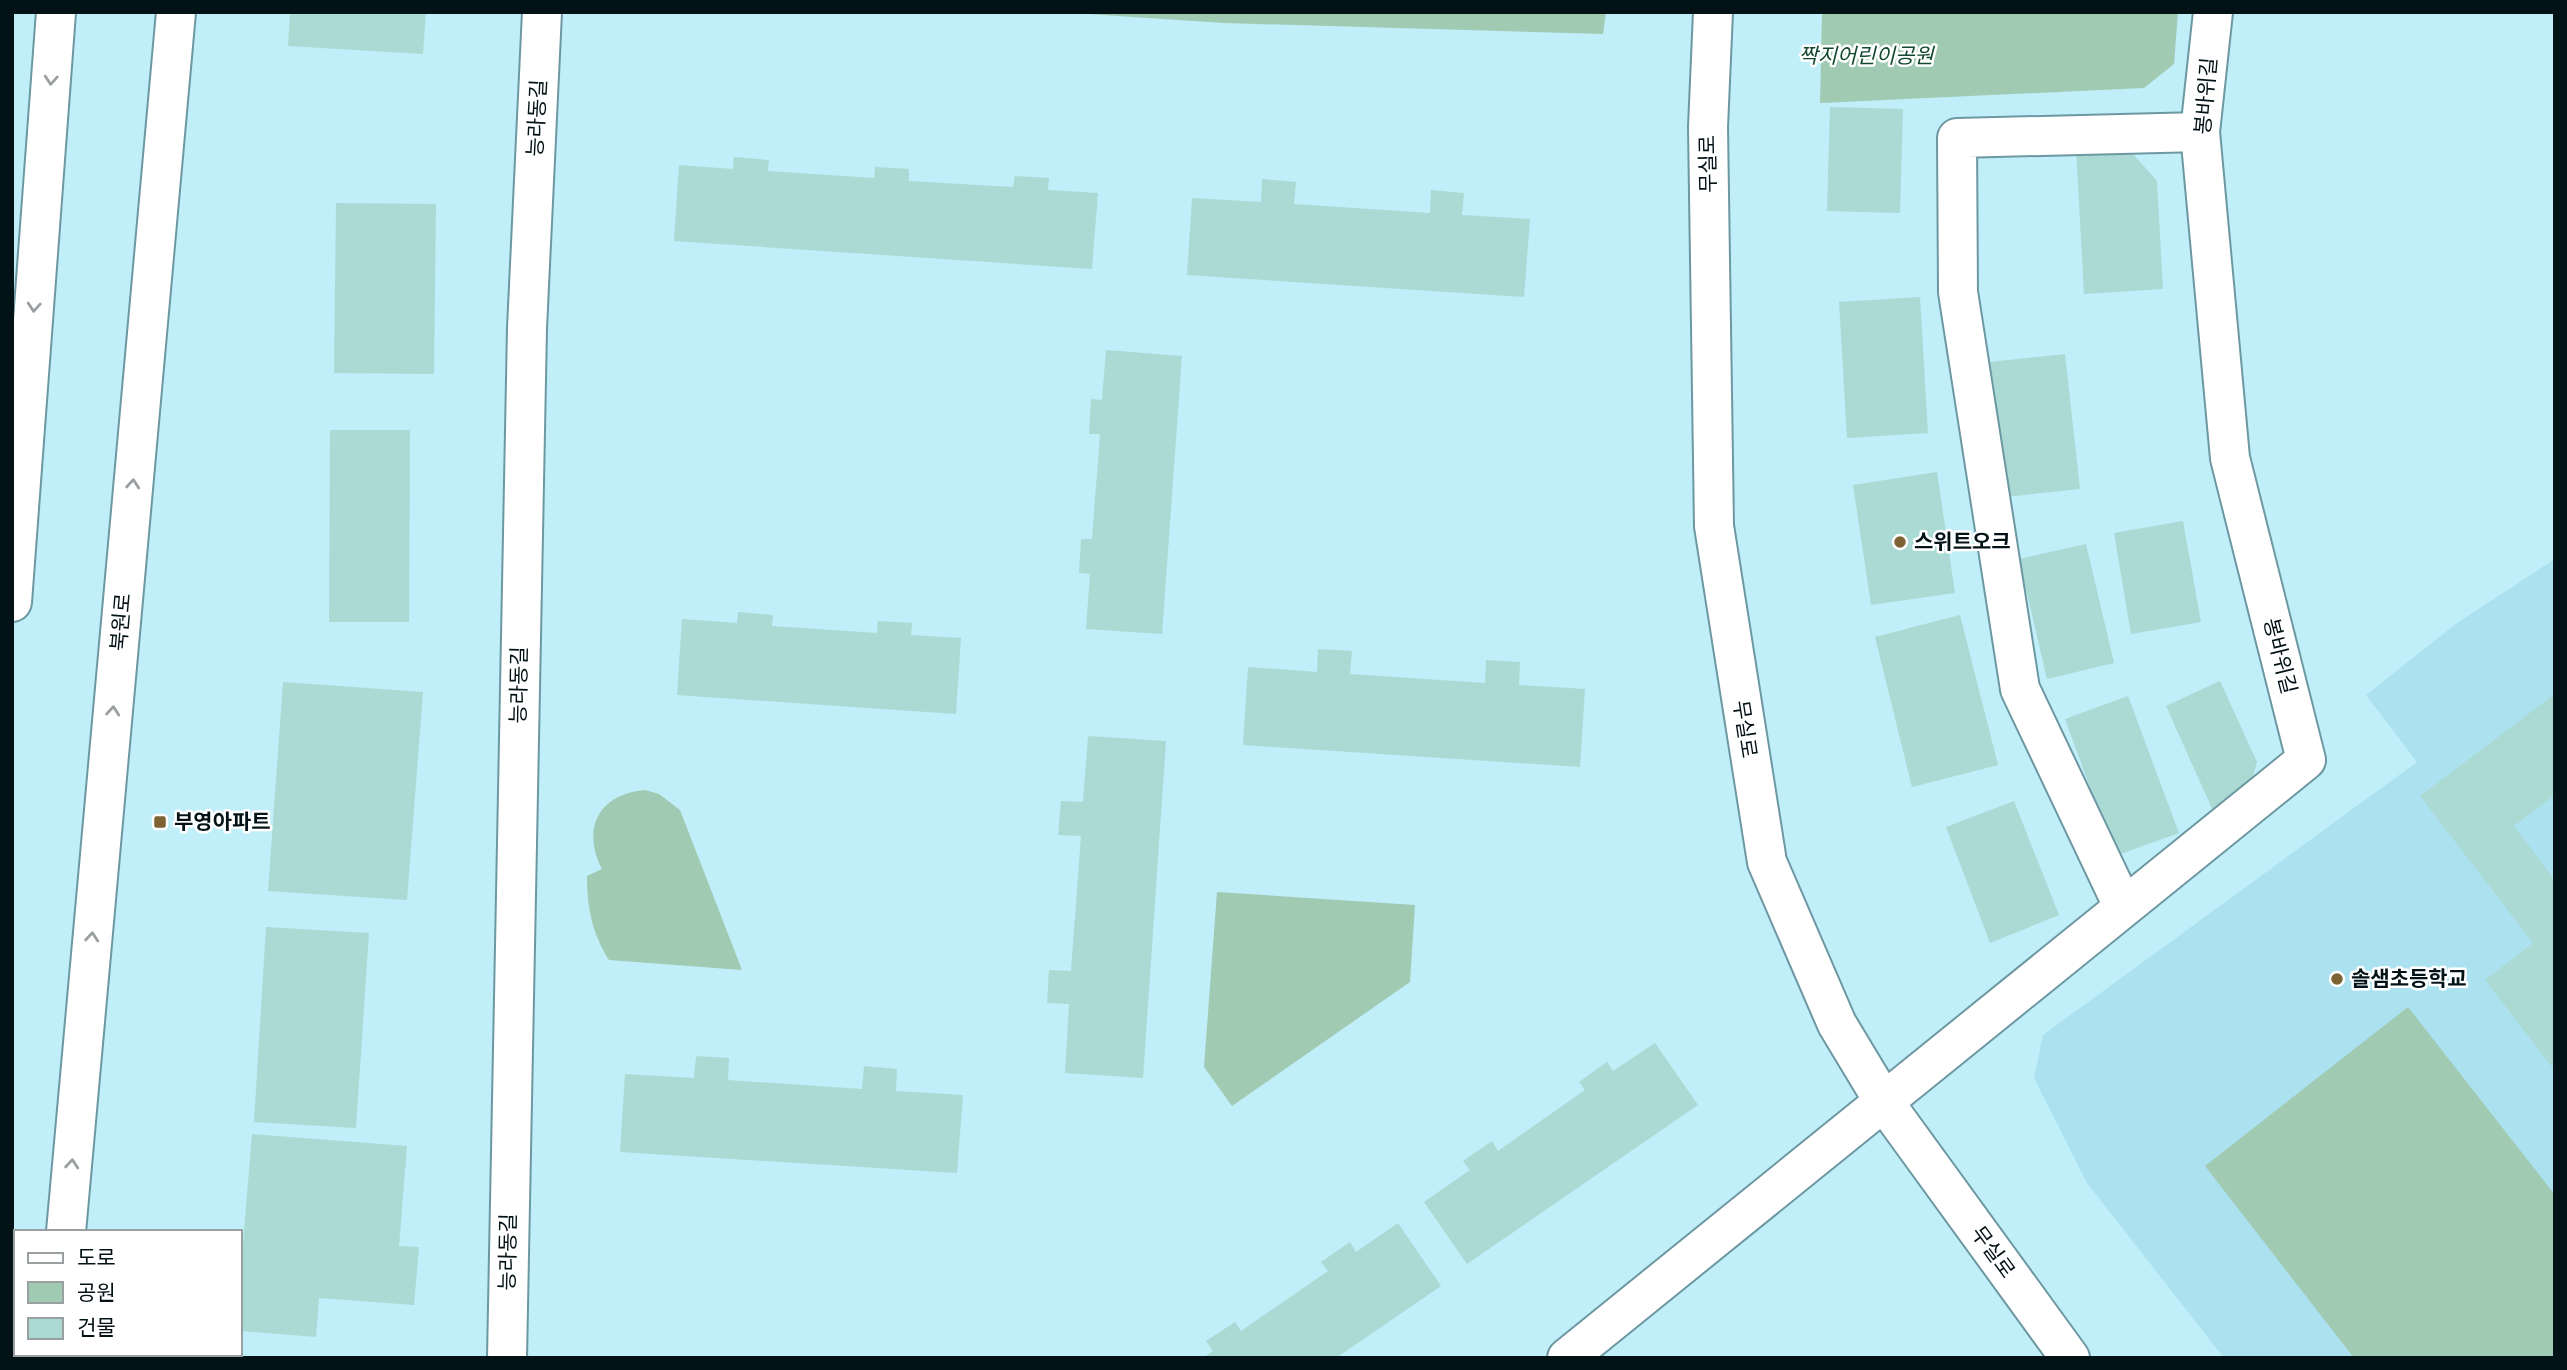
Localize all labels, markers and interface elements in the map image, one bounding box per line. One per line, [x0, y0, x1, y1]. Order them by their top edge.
park label: 짝지어린이공원 [1798, 41, 1935, 69]
street label: 봉바위길 [2188, 56, 2222, 136]
one-way arrow [44, 75, 59, 86]
street label: 능라동길 [520, 79, 552, 157]
street label: 무실로 [1692, 135, 1722, 193]
one-way arrow [27, 302, 42, 313]
one-way arrow [125, 478, 140, 489]
place label: 스위트오크 [1914, 527, 2011, 555]
marker: 스위트오크 [1892, 534, 1908, 550]
street label: 북원로 [104, 592, 136, 652]
street label: 봉바위길 [2258, 615, 2304, 697]
street label: 능라동길 [503, 646, 533, 724]
street label: 무실로 [1728, 698, 1764, 760]
one-way arrow [105, 705, 120, 716]
place label: 부영아파트 [174, 807, 271, 835]
marker: 부영아파트 [152, 814, 168, 830]
one-way arrow [84, 931, 99, 942]
place label: 솔샘초등학교 [2351, 964, 2467, 992]
marker: 솔샘초등학교 [2329, 971, 2345, 987]
one-way arrow [64, 1158, 79, 1169]
street label: 능라동길 [492, 1213, 522, 1291]
street label: 무실로 [1965, 1220, 2022, 1283]
legend [14, 1230, 242, 1356]
text: 도로 [77, 1243, 116, 1271]
text: 공원 [77, 1278, 116, 1306]
text: 건물 [77, 1313, 116, 1341]

